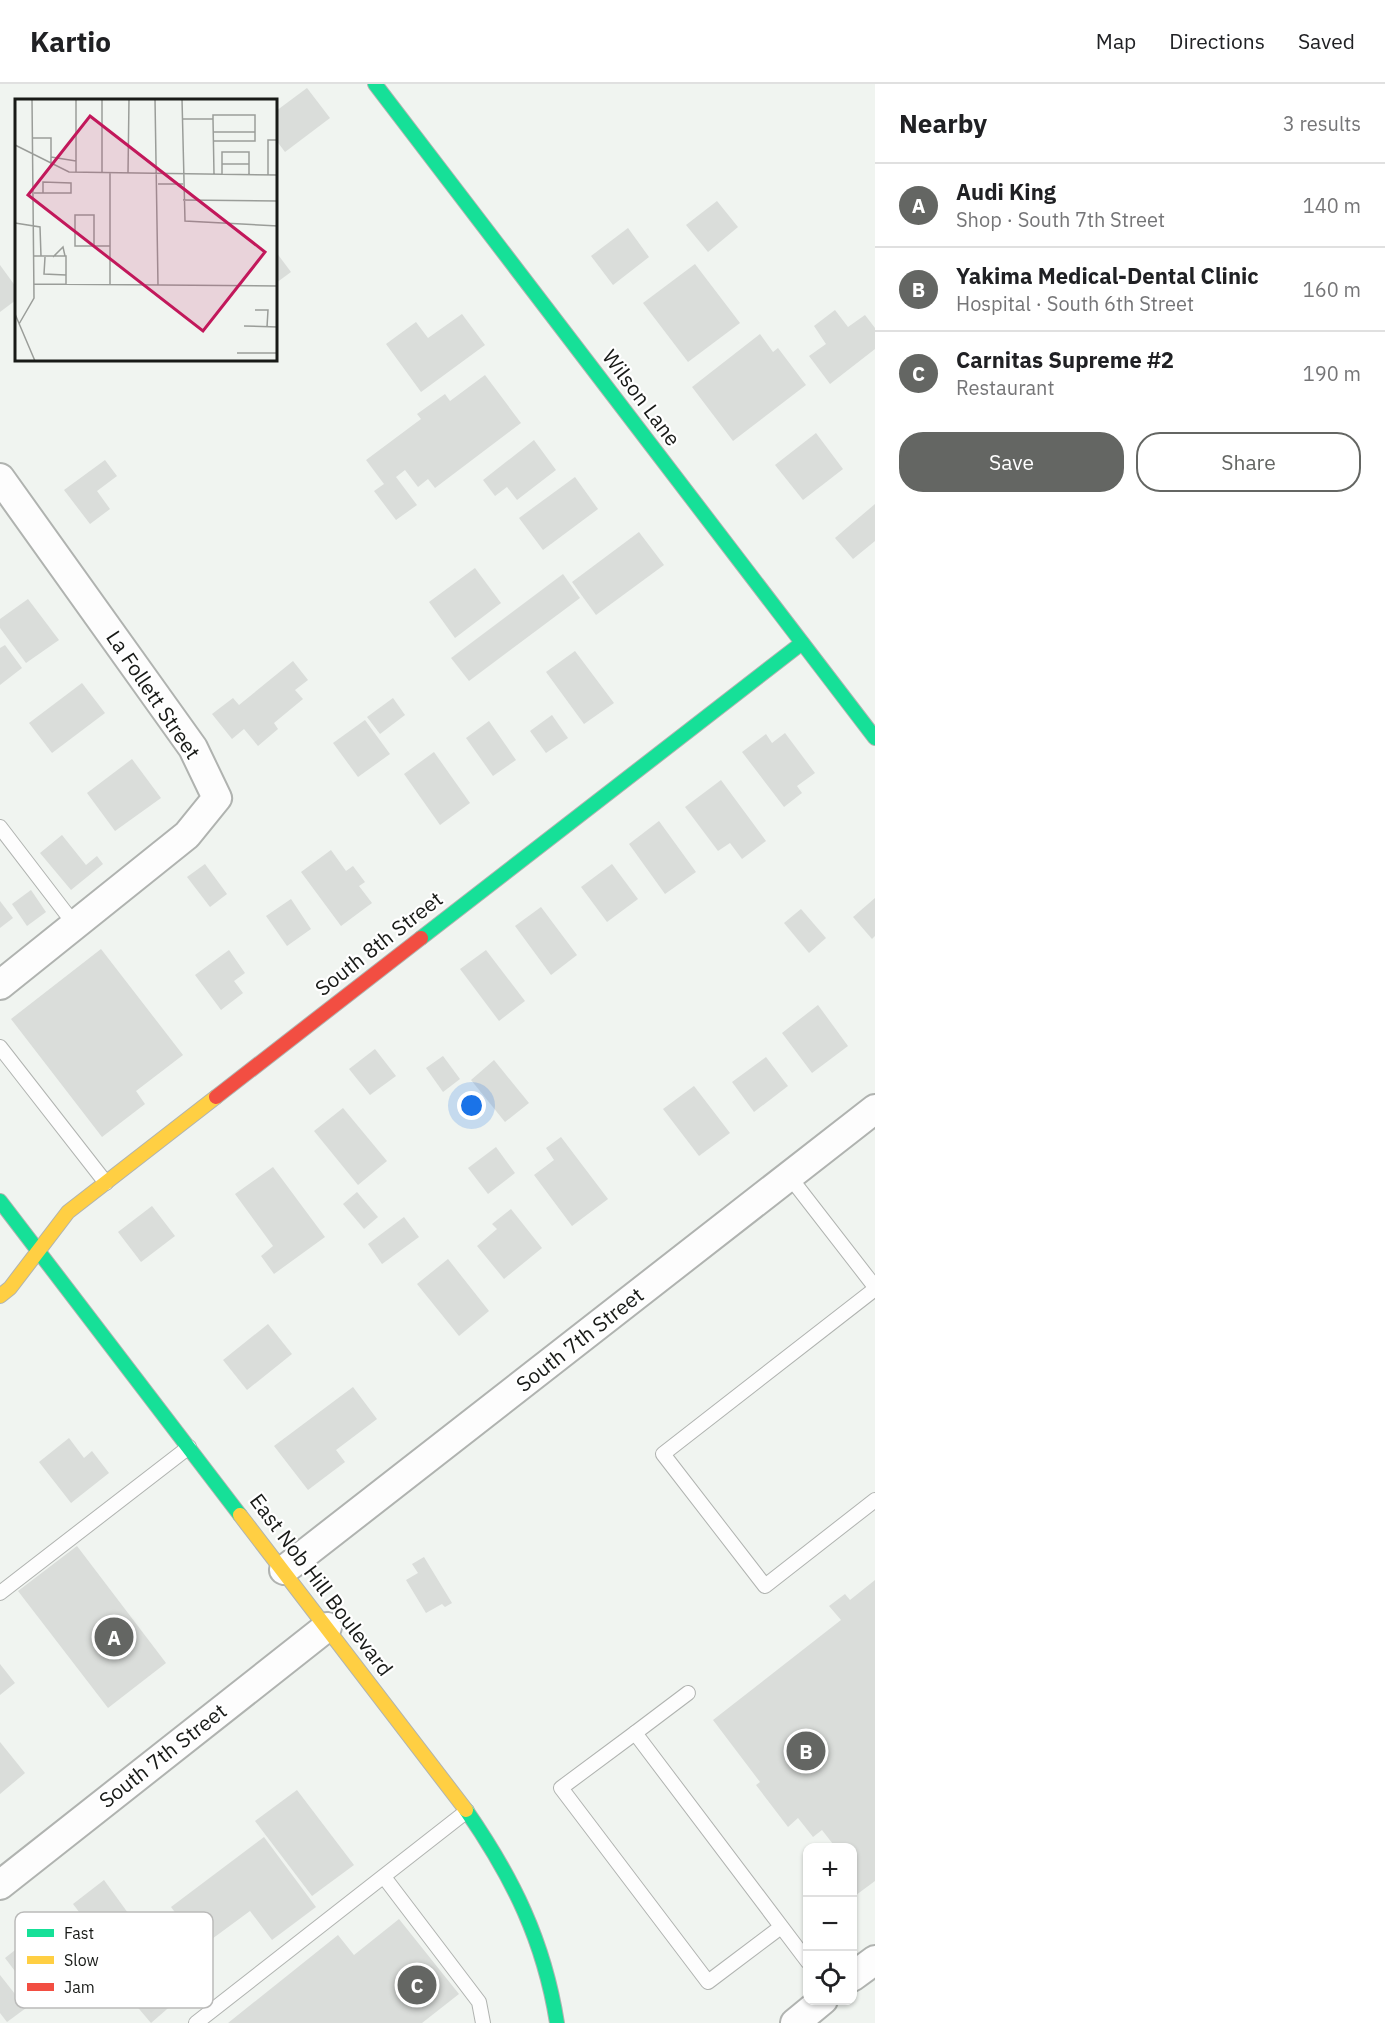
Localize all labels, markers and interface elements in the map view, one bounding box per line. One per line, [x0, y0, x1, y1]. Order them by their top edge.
text: Kartio [30, 23, 111, 60]
text: Map [1096, 27, 1136, 55]
text: Directions [1169, 27, 1265, 55]
text: Saved [1298, 27, 1355, 55]
inset map [15, 99, 278, 362]
text: Nearby [899, 106, 987, 140]
text: 3 results [1283, 110, 1361, 137]
text: Audi King [956, 177, 1056, 206]
text: A [912, 192, 925, 219]
text: 140 m [1303, 192, 1361, 219]
text: Shop · South 7th Street [956, 206, 1165, 233]
text: Yakima Medical-Dental Clinic [956, 261, 1259, 290]
text: B [912, 276, 925, 303]
text: 160 m [1303, 276, 1361, 303]
text: Hospital · South 6th Street [956, 290, 1194, 317]
street label: Wilson Lane [596, 344, 687, 451]
text: Carnitas Supreme #2 [956, 345, 1174, 374]
text: C [912, 360, 925, 387]
text: 190 m [1303, 360, 1361, 387]
text: Restaurant [956, 374, 1054, 401]
button: Save [899, 432, 1124, 492]
button: Share [1136, 432, 1361, 492]
street label: La Follett Street [100, 625, 207, 764]
street label: South 8th Street [309, 885, 448, 1002]
your location [457, 1091, 486, 1120]
street label: South 7th Street [510, 1281, 649, 1398]
street label: East Nob Hill Boulevard [244, 1487, 400, 1681]
pin: A [94, 1614, 134, 1660]
street label: South 7th Street [93, 1697, 232, 1814]
pin: B [786, 1728, 826, 1774]
map controls [803, 1843, 857, 2005]
button: + [803, 1843, 857, 1897]
button: − [803, 1897, 857, 1951]
legend [15, 1912, 213, 2008]
text: Fast [64, 1923, 94, 1943]
text: Slow [64, 1950, 99, 1970]
button: locate [803, 1951, 857, 2005]
pin: C [398, 1962, 436, 2008]
text: Jam [64, 1977, 95, 1997]

